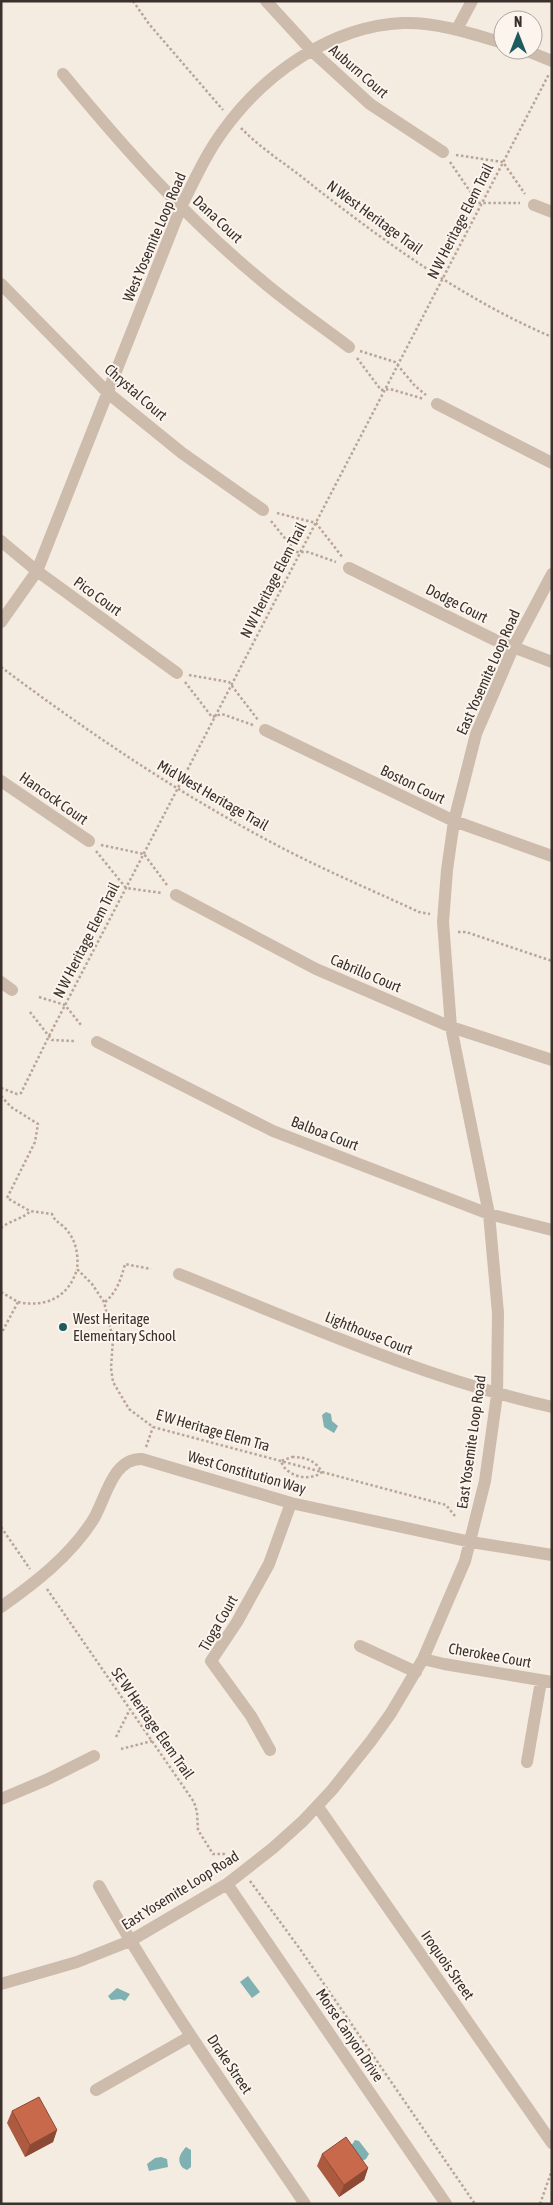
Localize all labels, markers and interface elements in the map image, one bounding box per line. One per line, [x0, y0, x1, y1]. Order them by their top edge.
north arrow [493, 10, 543, 60]
text: N [514, 14, 522, 30]
street label: Auburn Court [326, 41, 392, 101]
street label: N W Heritage Elem Trail [423, 160, 497, 282]
street label: West Yosemite Loop Road [119, 170, 189, 304]
street label: N West Heritage Trail [324, 177, 426, 257]
street label: Dana Court [190, 192, 246, 246]
street label: Chrystal Court [101, 360, 171, 424]
street label: N W Heritage Elem Trail [236, 519, 310, 641]
street label: Pico Court [71, 573, 125, 619]
street label: Dodge Court [423, 580, 491, 626]
street label: East Yosemite Loop Road [453, 607, 523, 737]
street label: Mid West Heritage Trail [154, 756, 272, 834]
street label: Boston Court [378, 761, 448, 807]
street label: Hancock Court [17, 768, 91, 828]
street label: N W Heritage Elem Trail [49, 879, 123, 1001]
street label: Cabrillo Court [328, 950, 404, 996]
street label: Balboa Court [289, 1112, 361, 1154]
street label: Lighthouse Court [323, 1308, 415, 1358]
place label: West Heritage Elementary School [73, 1310, 176, 1344]
marker: West Heritage Elementary School [57, 1321, 69, 1333]
street label: East Yosemite Loop Road [453, 1374, 489, 1510]
street label: E W Heritage Elem Tra [154, 1406, 272, 1454]
street label: West Constitution Way [186, 1447, 308, 1497]
street label: Tioga Court [195, 1592, 241, 1654]
street label: Cherokee Court [447, 1639, 533, 1671]
street label: SE W Heritage Elem Trail [108, 1664, 198, 1782]
street label: East Yosemite Loop Road [118, 1847, 242, 1933]
street label: Iroquois Street [418, 1927, 478, 2003]
street label: Morse Canyon Drive [313, 1985, 387, 2085]
street label: Drake Street [204, 2031, 256, 2097]

